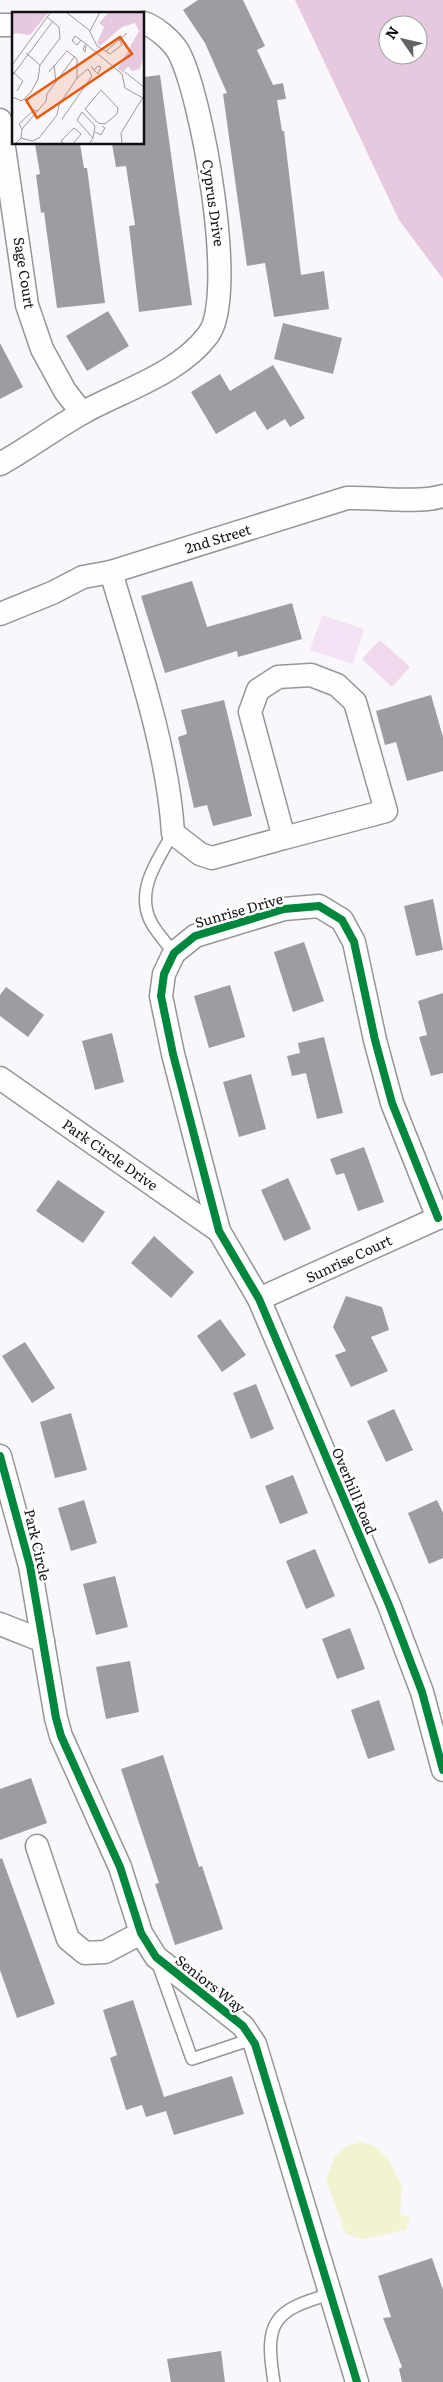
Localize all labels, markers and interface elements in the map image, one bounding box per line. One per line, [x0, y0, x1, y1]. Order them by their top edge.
inset map [12, 12, 145, 145]
north arrow [378, 15, 428, 65]
text: N [380, 22, 403, 43]
street label: Cyprus Drive [198, 158, 230, 248]
street label: Sage Court [9, 235, 41, 311]
street label: 2nd Street [182, 518, 253, 558]
street label: Sunrise Drive [192, 888, 285, 932]
street label: Park Circle Drive [59, 1114, 162, 1195]
street label: Sunrise Court [302, 1229, 395, 1287]
street label: Overhill Road [328, 1444, 382, 1537]
street label: Park Circle [20, 1507, 56, 1583]
street label: Seniors Way [172, 1950, 250, 2017]

